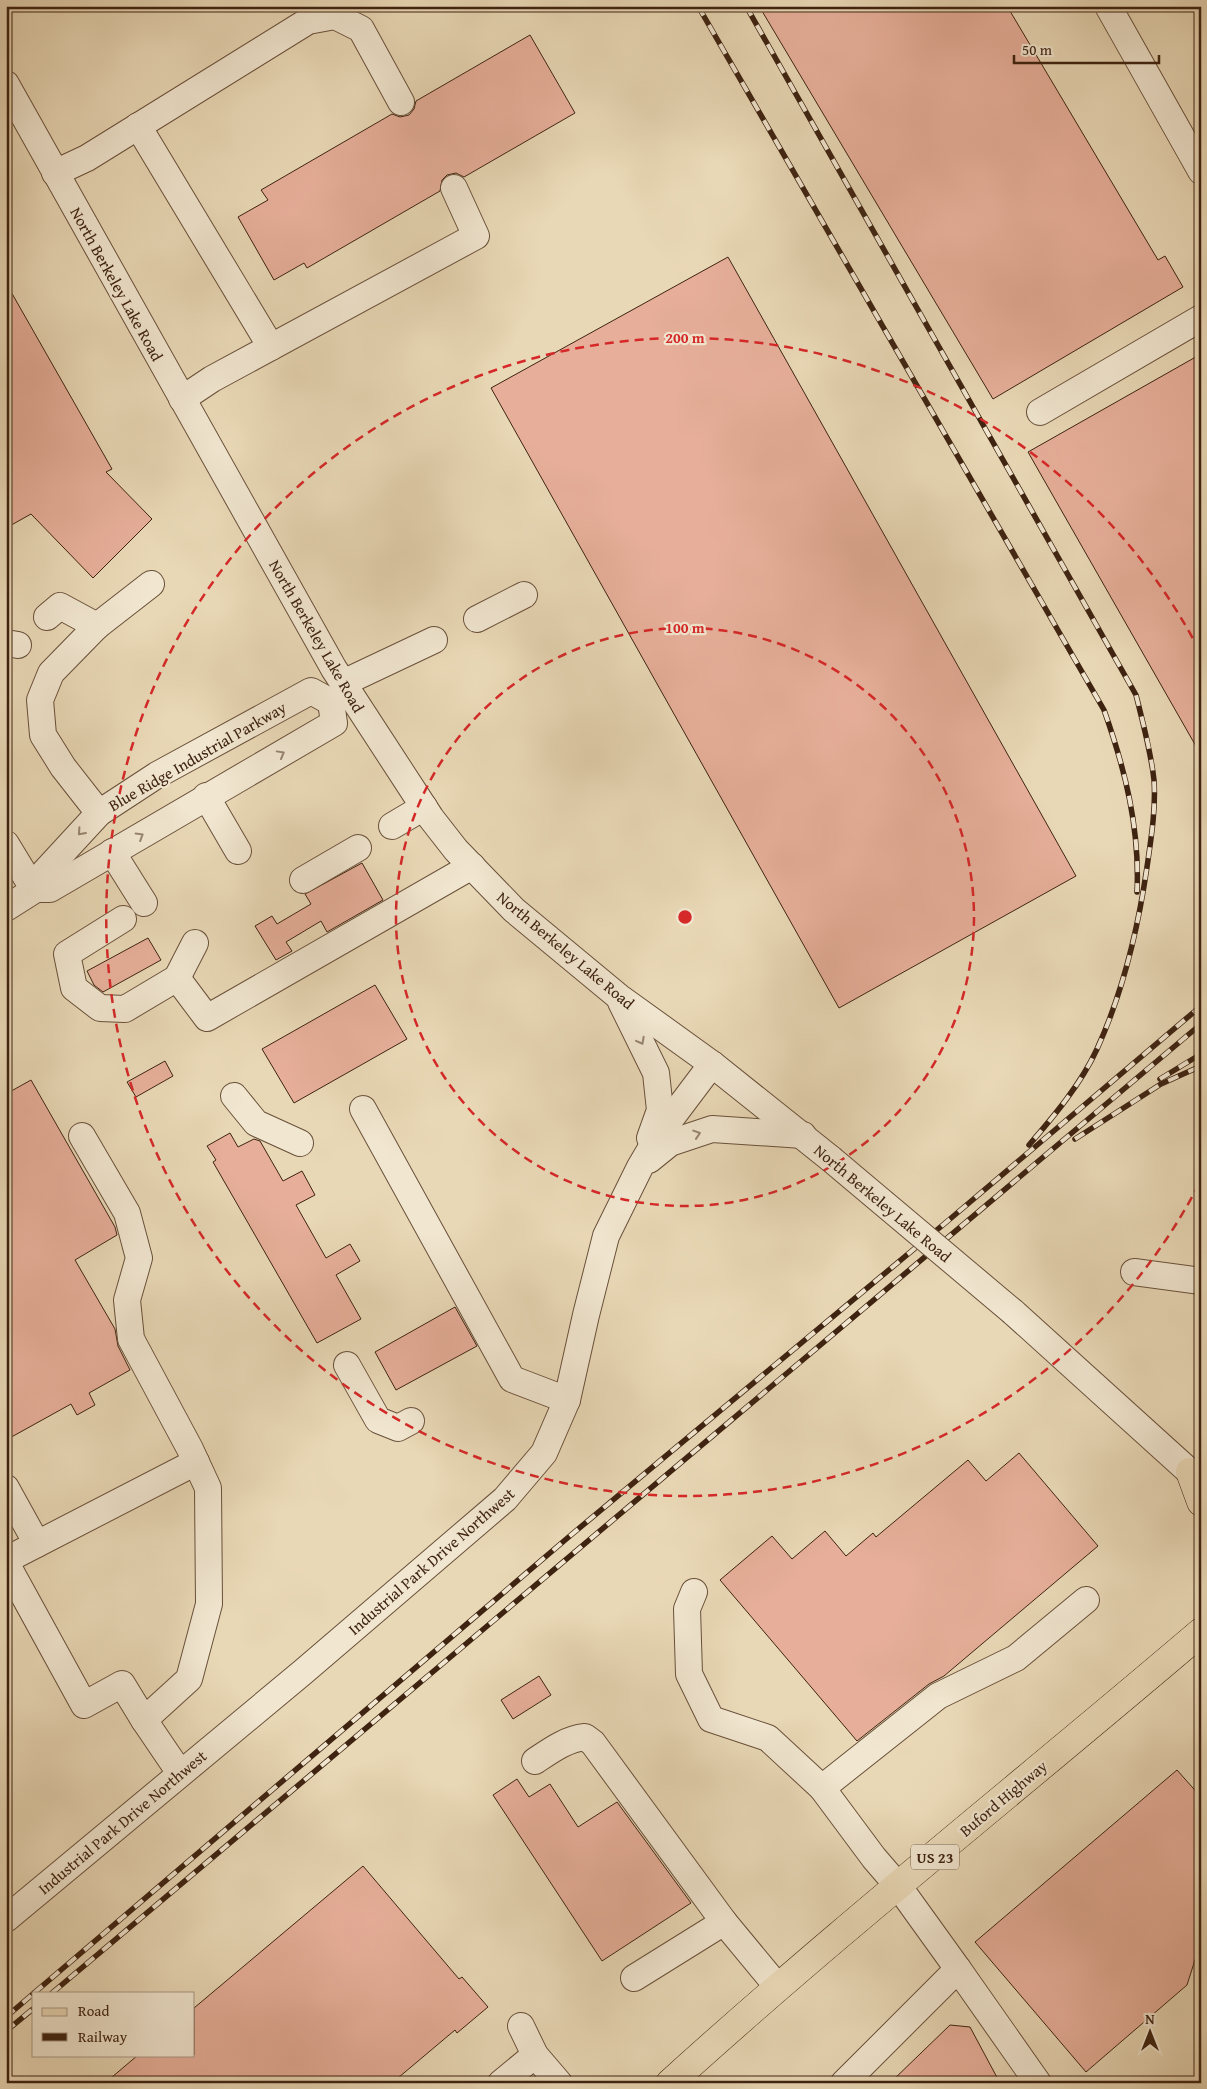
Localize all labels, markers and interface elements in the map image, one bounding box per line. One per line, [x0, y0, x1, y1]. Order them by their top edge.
scale bar [1014, 32, 1160, 64]
text: 50 m [1022, 39, 1053, 60]
street label: North Berkeley Lake Road [65, 203, 170, 366]
text: 200 m [665, 327, 705, 348]
street label: North Berkeley Lake Road [263, 555, 371, 717]
text: 100 m [665, 617, 705, 638]
street label: Blue Ridge Industrial Parkway [104, 695, 290, 817]
one-way arrow [275, 750, 284, 760]
one-way arrow [78, 826, 87, 835]
one-way arrow [135, 832, 144, 842]
street label: North Berkeley Lake Road [492, 885, 640, 1015]
centre of rings [676, 908, 694, 926]
one-way arrow [635, 1035, 645, 1044]
one-way arrow [692, 1130, 700, 1140]
street label: North Berkeley Lake Road [809, 1138, 957, 1268]
street label: Industrial Park Drive Northwest [342, 1482, 520, 1640]
street label: Industrial Park Drive Northwest [32, 1744, 212, 1900]
street label: Buford Highway [954, 1754, 1052, 1842]
road number: US 23 [911, 1844, 959, 1870]
legend [32, 1992, 195, 2056]
text: Road [78, 2000, 109, 2021]
north arrow [1124, 2006, 1174, 2056]
text: N [1145, 2009, 1155, 2029]
text: Railway [78, 2026, 128, 2047]

